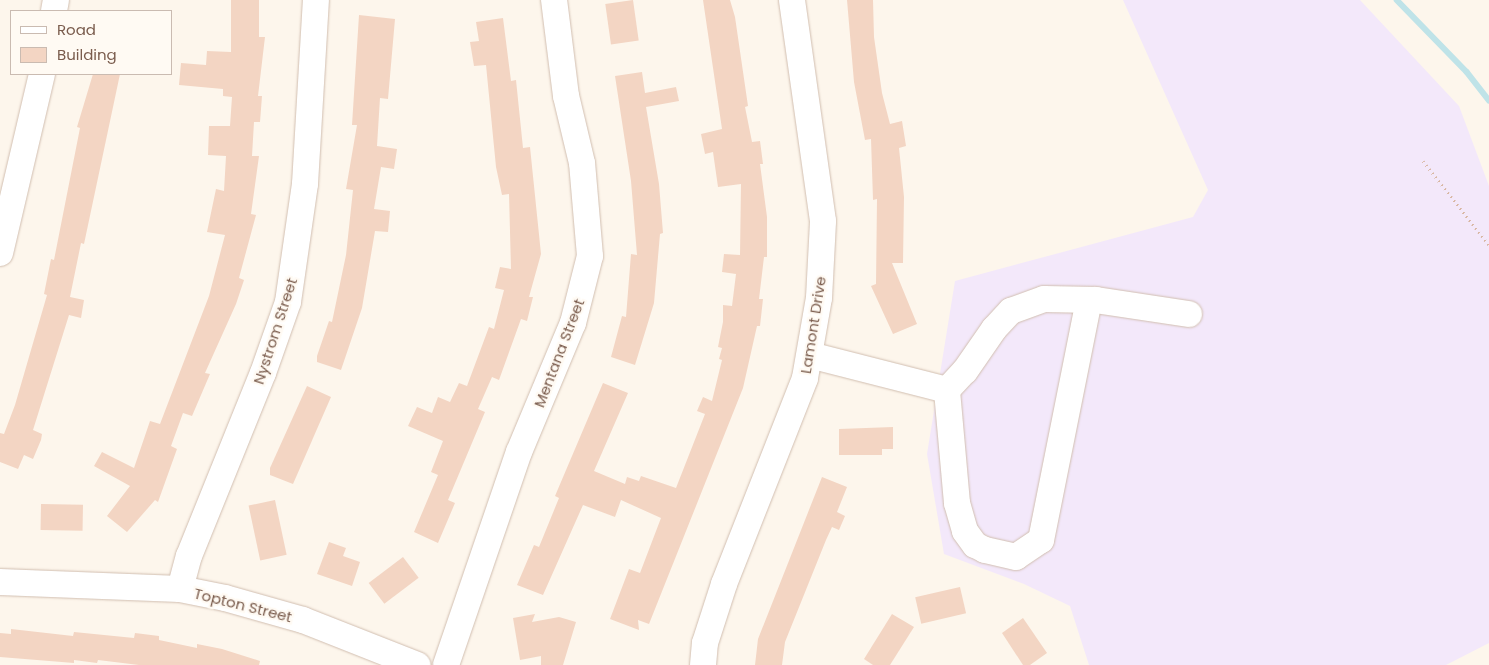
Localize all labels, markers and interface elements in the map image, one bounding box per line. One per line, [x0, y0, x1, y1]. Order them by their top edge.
legend [10, 10, 172, 75]
text: Road [57, 19, 96, 40]
text: Building [57, 44, 117, 65]
street label: Lamont Drive [796, 275, 830, 375]
street label: Nystrom Street [249, 276, 301, 386]
street label: Mentana Street [530, 296, 588, 410]
street label: Topton Street [192, 584, 294, 626]

